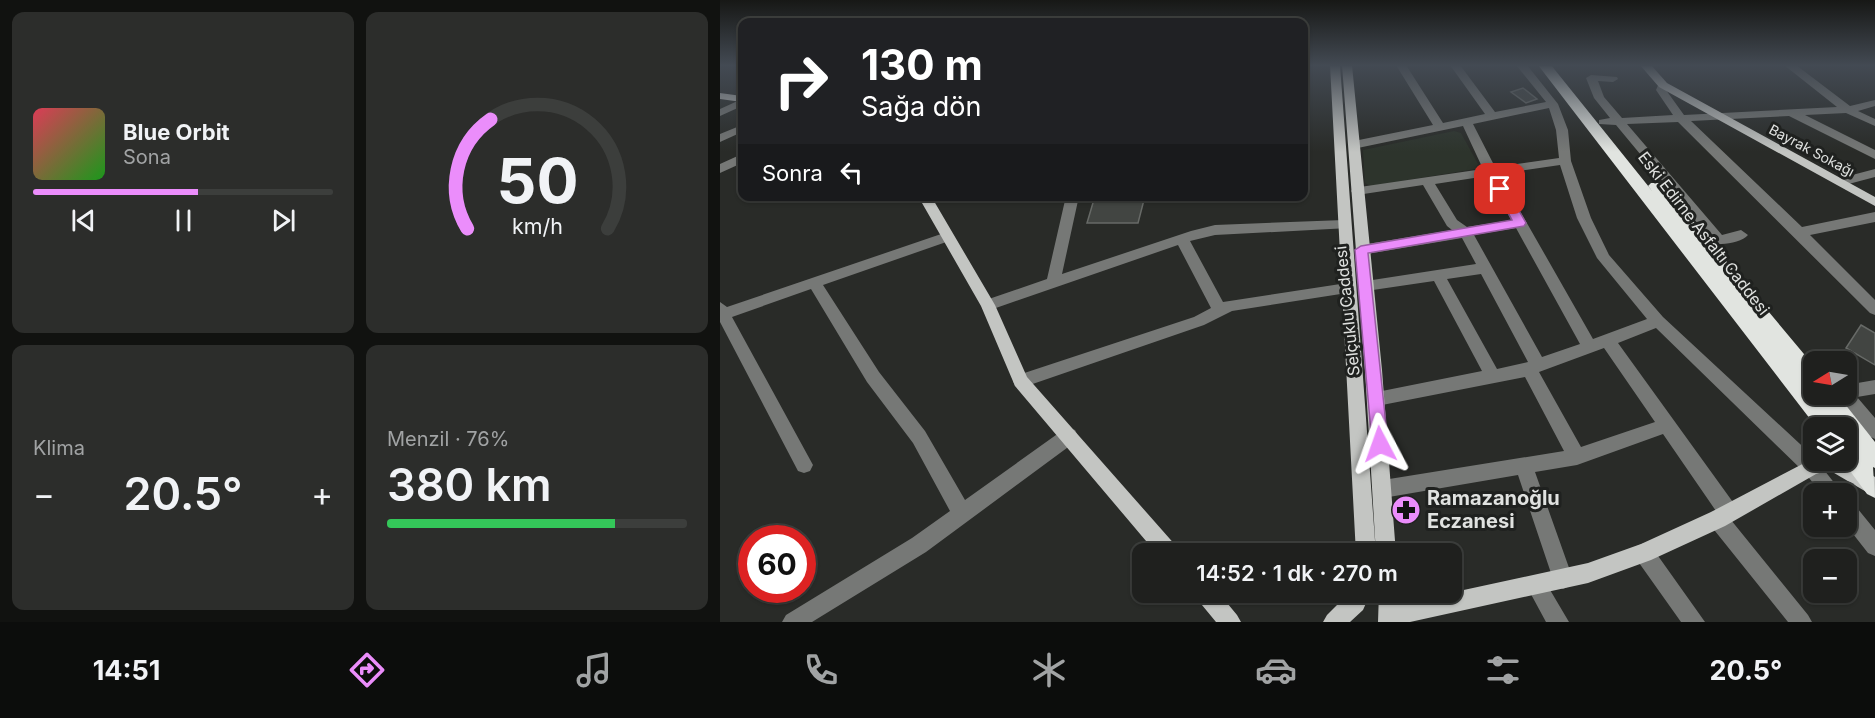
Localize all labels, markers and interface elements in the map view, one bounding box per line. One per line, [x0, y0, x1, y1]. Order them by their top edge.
text: 130 m [861, 39, 983, 90]
icon: right [762, 42, 840, 120]
text: Sağa dön [861, 90, 981, 123]
text: Blue Orbit [123, 119, 230, 145]
street label: Bayrak Sokağı [1766, 120, 1858, 180]
text: 50 [496, 144, 578, 219]
text: Sona [123, 145, 171, 169]
street label: Eski Edirne Asfaltı Caddesi [1634, 147, 1774, 319]
icon: left [835, 156, 868, 189]
text: Sonra [762, 160, 823, 186]
pin [1474, 163, 1525, 214]
icon: arrive [1483, 172, 1516, 205]
icon: previous [67, 204, 100, 237]
icon: pause [167, 204, 200, 237]
icon: next [267, 204, 300, 237]
text: km/h [512, 214, 562, 240]
street label: Selçuklu Caddesi [1330, 245, 1364, 377]
north arrow [1803, 351, 1857, 405]
map controls [1803, 351, 1857, 603]
position arrow [1348, 412, 1412, 476]
button: layers [1803, 417, 1857, 471]
text: Menzil · 76% [387, 427, 509, 451]
text: Klima [33, 436, 85, 460]
text: 380 km [387, 457, 552, 512]
text: 20.5° [123, 466, 243, 521]
text: − [33, 474, 55, 514]
text: + [311, 474, 333, 514]
button: + [1803, 483, 1857, 537]
place label: Ramazanoğlu Eczanesi [1427, 486, 1560, 533]
pharmacy icon: Ramazanoğlu Eczanesi [1390, 494, 1422, 526]
speed limit sign: 60 [738, 525, 816, 603]
button: − [1803, 549, 1857, 603]
text: 14:52 · 1 dk · 270 m [1196, 560, 1398, 586]
icon: directions [346, 649, 388, 691]
icon: music [573, 649, 615, 691]
icon: phone [800, 649, 842, 691]
icon: climate [1028, 649, 1070, 691]
icon: car [1255, 649, 1297, 691]
icon: filters [1482, 649, 1524, 691]
text: 14:51 [93, 654, 160, 687]
text: 20.5° [1710, 654, 1782, 687]

